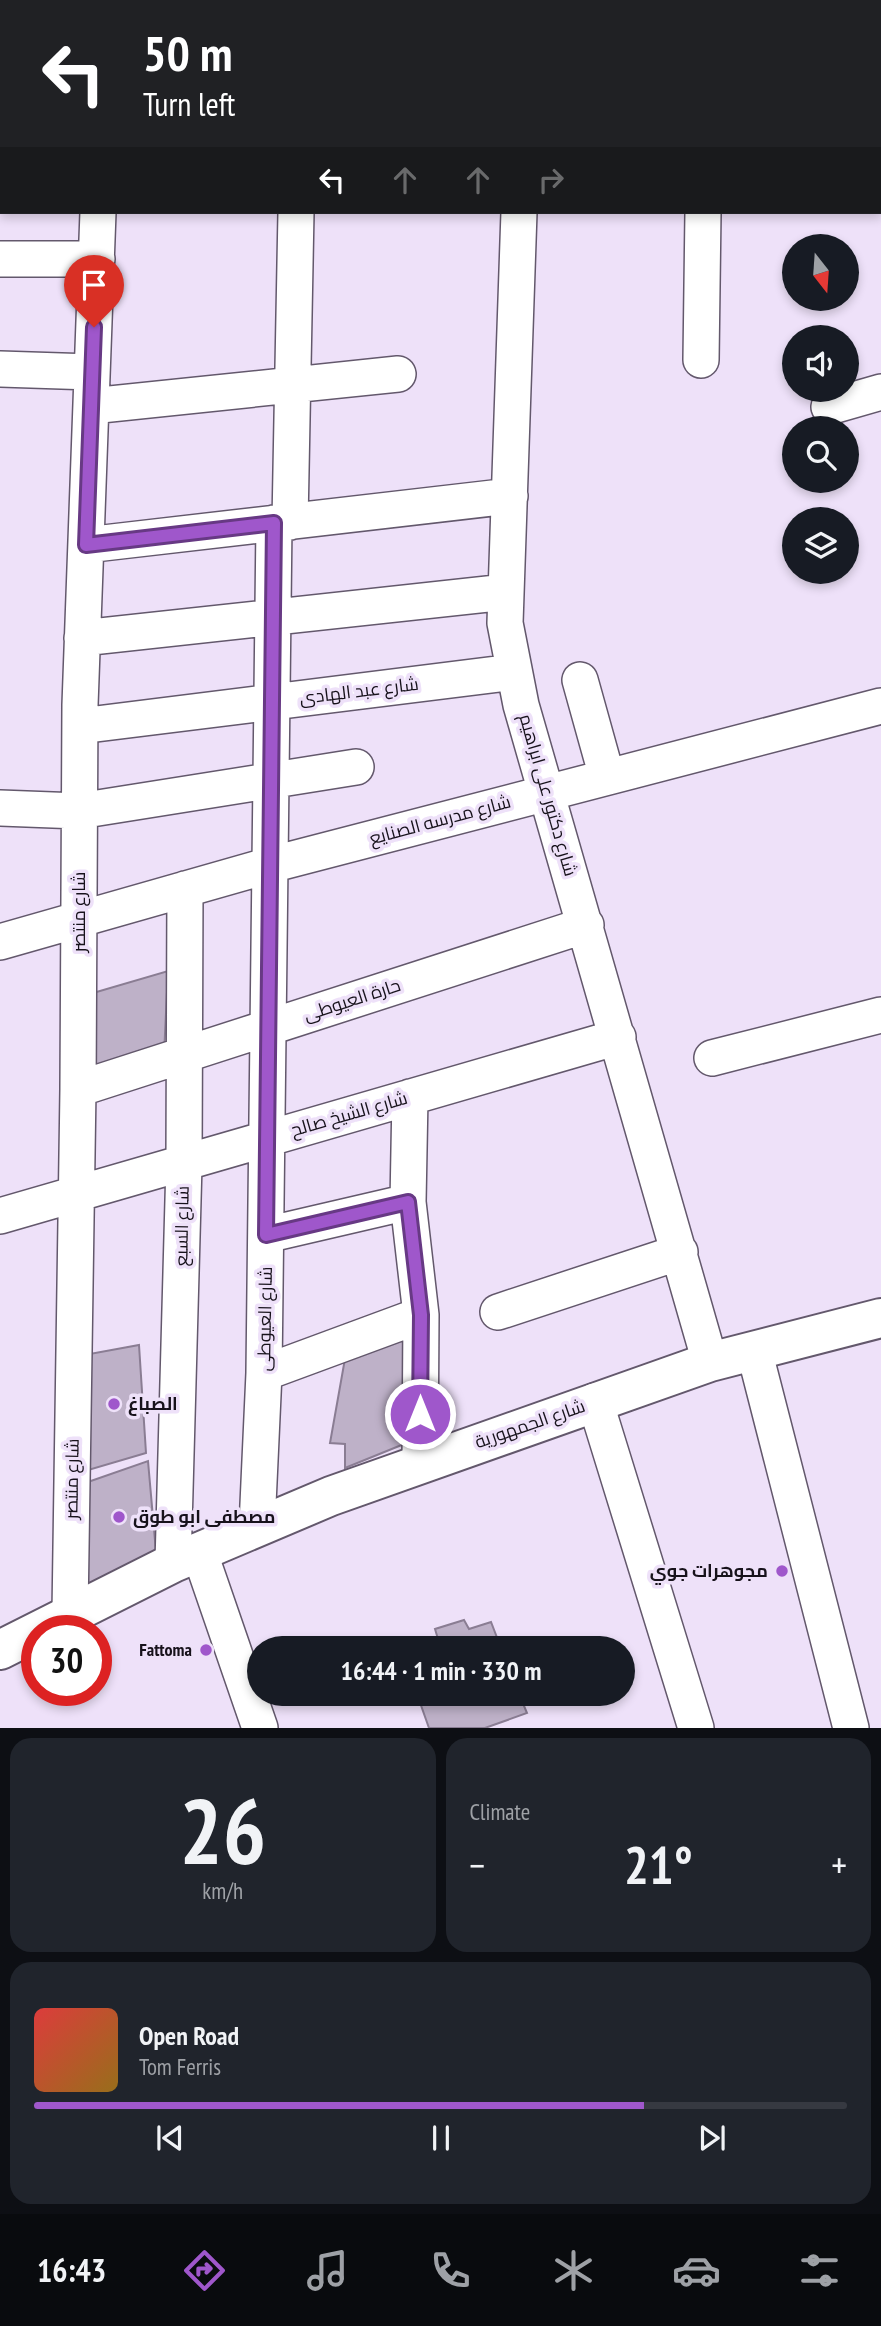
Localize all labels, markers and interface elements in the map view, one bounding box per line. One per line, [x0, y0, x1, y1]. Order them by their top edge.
text: 50 m [143, 21, 232, 85]
icon: left [28, 28, 119, 119]
text: Turn left [143, 83, 235, 125]
icon: left [313, 161, 351, 199]
icon: ahead [386, 161, 424, 199]
icon: ahead [459, 161, 497, 199]
icon: right [532, 161, 570, 199]
north arrow [782, 234, 859, 312]
map controls [782, 234, 859, 584]
pin [64, 255, 124, 327]
icon: arrive [75, 266, 113, 304]
button: sound [782, 325, 859, 402]
button: search [782, 416, 859, 493]
button: layers [782, 507, 859, 584]
street label: شارع عبد الهادى [298, 672, 420, 710]
street label: شارع دكتور على ابراهيم [513, 711, 583, 879]
street label: شارع مدرسه الصنايع [367, 790, 513, 850]
street label: شارع منتصر [67, 872, 91, 953]
street label: حارة العيوطى [300, 973, 403, 1026]
street label: شارع الشيخ صالح [288, 1086, 410, 1142]
street label: شارع السبع [169, 1185, 195, 1267]
street label: شارع العيوطى [252, 1266, 278, 1372]
position arrow [383, 1377, 457, 1451]
place label: الصباغ [128, 1392, 178, 1416]
street label: شارع الجمهورية [472, 1394, 588, 1454]
marker: الصباغ [106, 1396, 122, 1412]
street label: شارع منتصر [59, 1438, 85, 1521]
place label: مصطفى ابو طوق [133, 1505, 276, 1528]
marker: مصطفى ابو طوق [111, 1509, 127, 1525]
place label: مجوهرات جوي [650, 1559, 768, 1585]
marker: مجوهرات جوي [774, 1563, 790, 1579]
speed limit sign: 30 [21, 1615, 112, 1706]
place label: Fattoma [139, 1638, 192, 1661]
marker: Fattoma [198, 1642, 214, 1658]
text: 16:44 · 1 min · 330 m [341, 1654, 541, 1687]
text: 26 [179, 1771, 266, 1889]
text: Climate [470, 1797, 530, 1826]
text: 21° [624, 1831, 693, 1898]
text: − [470, 1840, 485, 1889]
text: + [831, 1840, 847, 1889]
text: km/h [202, 1876, 243, 1905]
text: Open Road [139, 2019, 239, 2052]
text: Tom Ferris [139, 2052, 221, 2081]
icon: previous [151, 2119, 189, 2157]
icon: pause [422, 2119, 460, 2157]
icon: next [693, 2119, 731, 2157]
icon: directions [180, 2246, 229, 2295]
icon: music [303, 2246, 352, 2295]
icon: phone [426, 2246, 475, 2295]
icon: climate [549, 2246, 598, 2295]
icon: car [672, 2246, 721, 2295]
icon: filters [795, 2246, 844, 2295]
text: 16:43 [37, 2249, 106, 2291]

